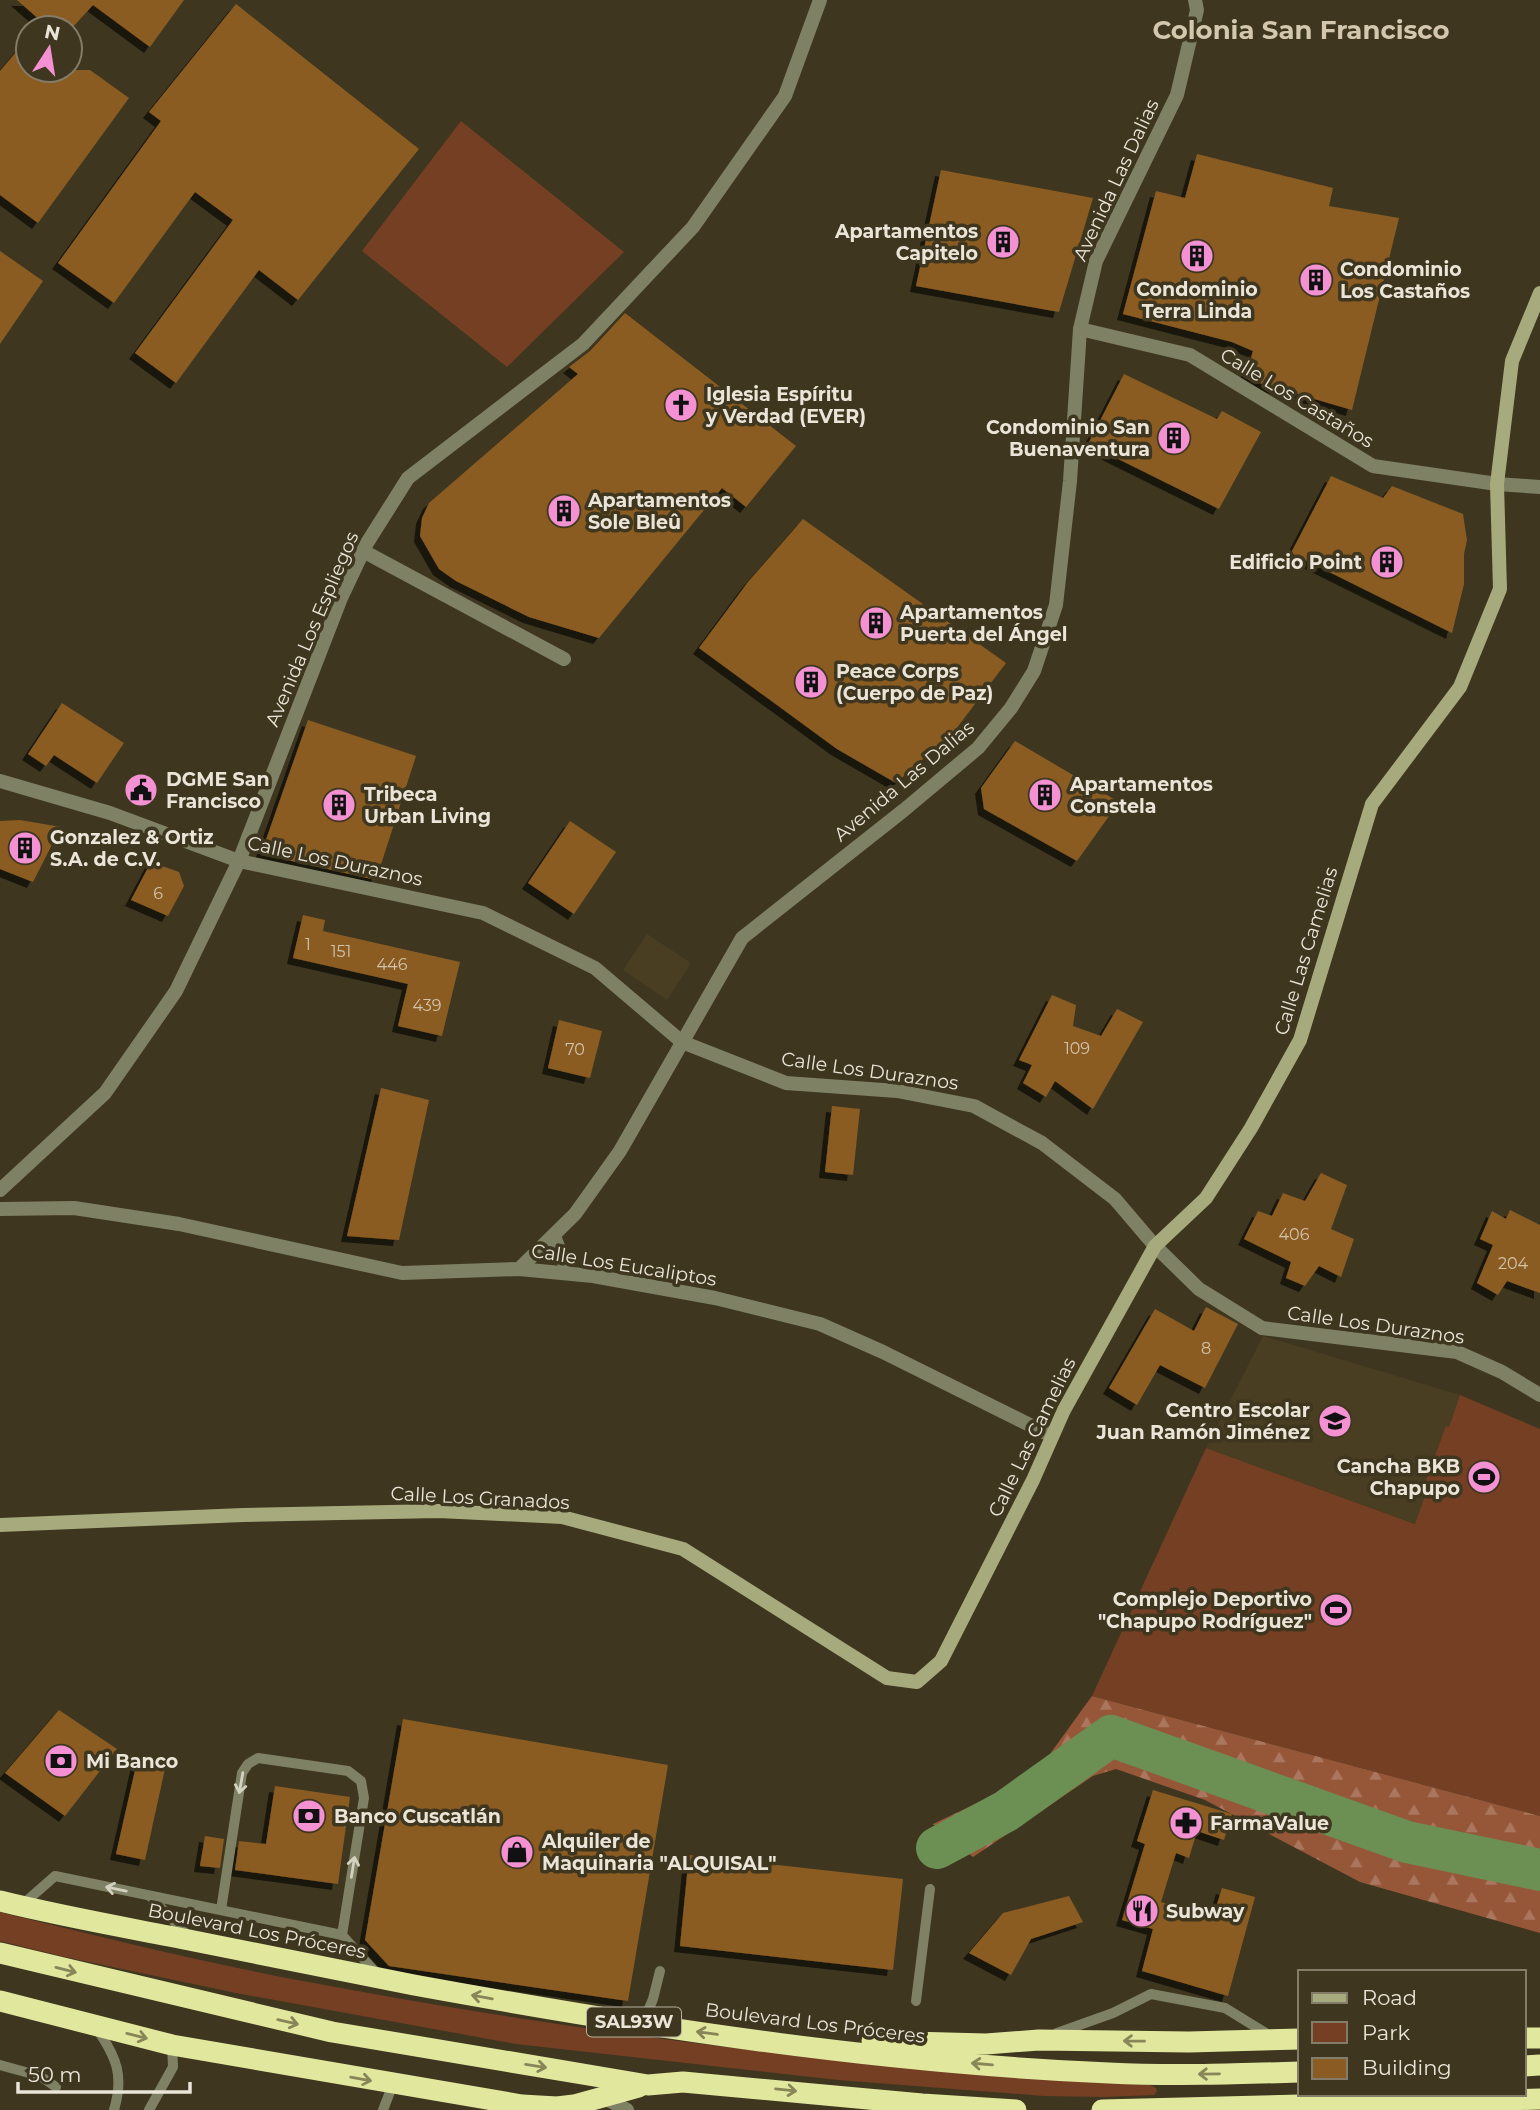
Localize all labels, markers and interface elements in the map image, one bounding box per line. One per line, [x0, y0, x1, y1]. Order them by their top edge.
north arrow [14, 14, 84, 84]
district label: Colonia San Francisco [1152, 14, 1450, 46]
text: N [43, 20, 62, 46]
street label: Avenida Las Dalias [1068, 95, 1164, 265]
place label: Apartamentos Capitelo [834, 220, 978, 265]
building icon: Apartamentos Capitelo [984, 223, 1022, 261]
building icon: Condominio Terra Linda [1178, 237, 1216, 275]
place label: Condominio Los Castaños [1340, 258, 1470, 303]
building icon: Condominio Los Castaños [1297, 261, 1335, 299]
place label: Condominio Terra Linda [1136, 278, 1258, 323]
street label: Calle Los Castaños [1216, 343, 1378, 453]
place label: Iglesia Espíritu y Verdad (EVER) [705, 383, 866, 428]
church icon: Iglesia Espíritu y Verdad (EVER) [662, 386, 700, 424]
place label: Condominio San Buenaventura [986, 416, 1150, 461]
building icon: Condominio San Buenaventura [1155, 419, 1193, 457]
place label: Apartamentos Sole Bleû [587, 489, 731, 534]
building icon: Apartamentos Sole Bleû [545, 492, 583, 530]
street label: Avenida Los Espliegos [260, 528, 364, 730]
building icon: Edificio Point [1368, 543, 1406, 581]
place label: Edificio Point [1229, 551, 1362, 574]
place label: Apartamentos Puerta del Ángel [899, 601, 1067, 646]
building icon: Apartamentos Puerta del Ángel [857, 604, 895, 642]
place label: Peace Corps (Cuerpo de Paz) [836, 660, 993, 705]
building icon: Peace Corps (Cuerpo de Paz) [792, 663, 830, 701]
street label: Avenida Las Dalias [829, 716, 979, 846]
place label: DGME San Francisco [166, 768, 270, 813]
public building icon: DGME San Francisco [122, 771, 160, 809]
place label: Apartamentos Constela [1069, 773, 1213, 818]
building icon: Apartamentos Constela [1026, 776, 1064, 814]
place label: Tribeca Urban Living [364, 783, 491, 828]
building icon: Tribeca Urban Living [320, 786, 358, 824]
place label: Gonzalez & Ortiz S.A. de C.V. [50, 826, 214, 871]
building icon: Gonzalez & Ortiz S.A. de C.V. [6, 829, 44, 867]
street label: Calle Los Duraznos [245, 831, 425, 891]
street label: Calle Las Camelias [1269, 864, 1343, 1038]
house number: 6 [153, 884, 163, 903]
house number: 1 [305, 935, 311, 954]
house number: 151 [331, 942, 351, 961]
house number: 446 [377, 955, 408, 974]
house number: 439 [412, 996, 442, 1015]
house number: 109 [1064, 1039, 1090, 1058]
house number: 70 [565, 1040, 585, 1059]
street label: Calle Los Duraznos [780, 1047, 960, 1095]
house number: 406 [1279, 1225, 1310, 1244]
street label: Calle Los Eucaliptos [530, 1239, 718, 1291]
house number: 204 [1498, 1254, 1529, 1273]
street label: Calle Los Duraznos [1286, 1301, 1466, 1349]
house number: 8 [1201, 1339, 1211, 1358]
street label: Calle Las Camelias [983, 1353, 1081, 1521]
place label: Centro Escolar Juan Ramón Jiménez [1095, 1399, 1310, 1444]
school or university icon: Centro Escolar Juan Ramón Jiménez [1316, 1402, 1354, 1440]
place label: Cancha BKB Chapupo [1337, 1455, 1460, 1500]
sports icon: Cancha BKB Chapupo [1465, 1458, 1503, 1496]
street label: Calle Los Granados [390, 1482, 570, 1514]
place label: Complejo Deportivo "Chapupo Rodríguez" [1098, 1588, 1312, 1633]
sports icon: Complejo Deportivo "Chapupo Rodríguez" [1317, 1591, 1355, 1629]
bank icon: Mi Banco [42, 1742, 80, 1780]
place label: Mi Banco [86, 1750, 178, 1773]
one-way arrow [234, 1771, 247, 1794]
bank icon: Banco Cuscatlán [290, 1797, 328, 1835]
pharmacy icon: FarmaValue [1167, 1804, 1205, 1842]
place label: Banco Cuscatlán [334, 1805, 501, 1828]
place label: FarmaValue [1210, 1812, 1329, 1835]
place label: Alquiler de Maquinaria "ALQUISAL" [541, 1830, 777, 1875]
shop icon: Alquiler de Maquinaria "ALQUISAL" [498, 1833, 536, 1871]
one-way arrow [347, 1856, 360, 1879]
one-way arrow [105, 1882, 128, 1896]
restaurant icon: Subway [1123, 1892, 1161, 1930]
street label: Boulevard Los Próceres [146, 1899, 368, 1963]
place label: Subway [1166, 1900, 1245, 1923]
one-way arrow [54, 1964, 77, 1977]
legend [1298, 1970, 1526, 2096]
text: Road [1362, 1985, 1417, 2010]
one-way arrow [472, 1990, 494, 2003]
street label: Boulevard Los Próceres [704, 1998, 926, 2048]
road number: SAL93W [587, 2008, 681, 2036]
one-way arrow [276, 2016, 299, 2030]
text: Park [1362, 2020, 1410, 2045]
one-way arrow [696, 2026, 719, 2039]
one-way arrow [125, 2030, 148, 2043]
one-way arrow [1123, 2034, 1146, 2048]
scale bar [18, 2050, 189, 2094]
text: Building [1362, 2055, 1452, 2080]
one-way arrow [971, 2057, 994, 2070]
one-way arrow [524, 2060, 547, 2073]
text: 50 m [28, 2062, 82, 2087]
one-way arrow [1198, 2067, 1221, 2081]
one-way arrow [349, 2072, 372, 2086]
one-way arrow [774, 2084, 797, 2097]

